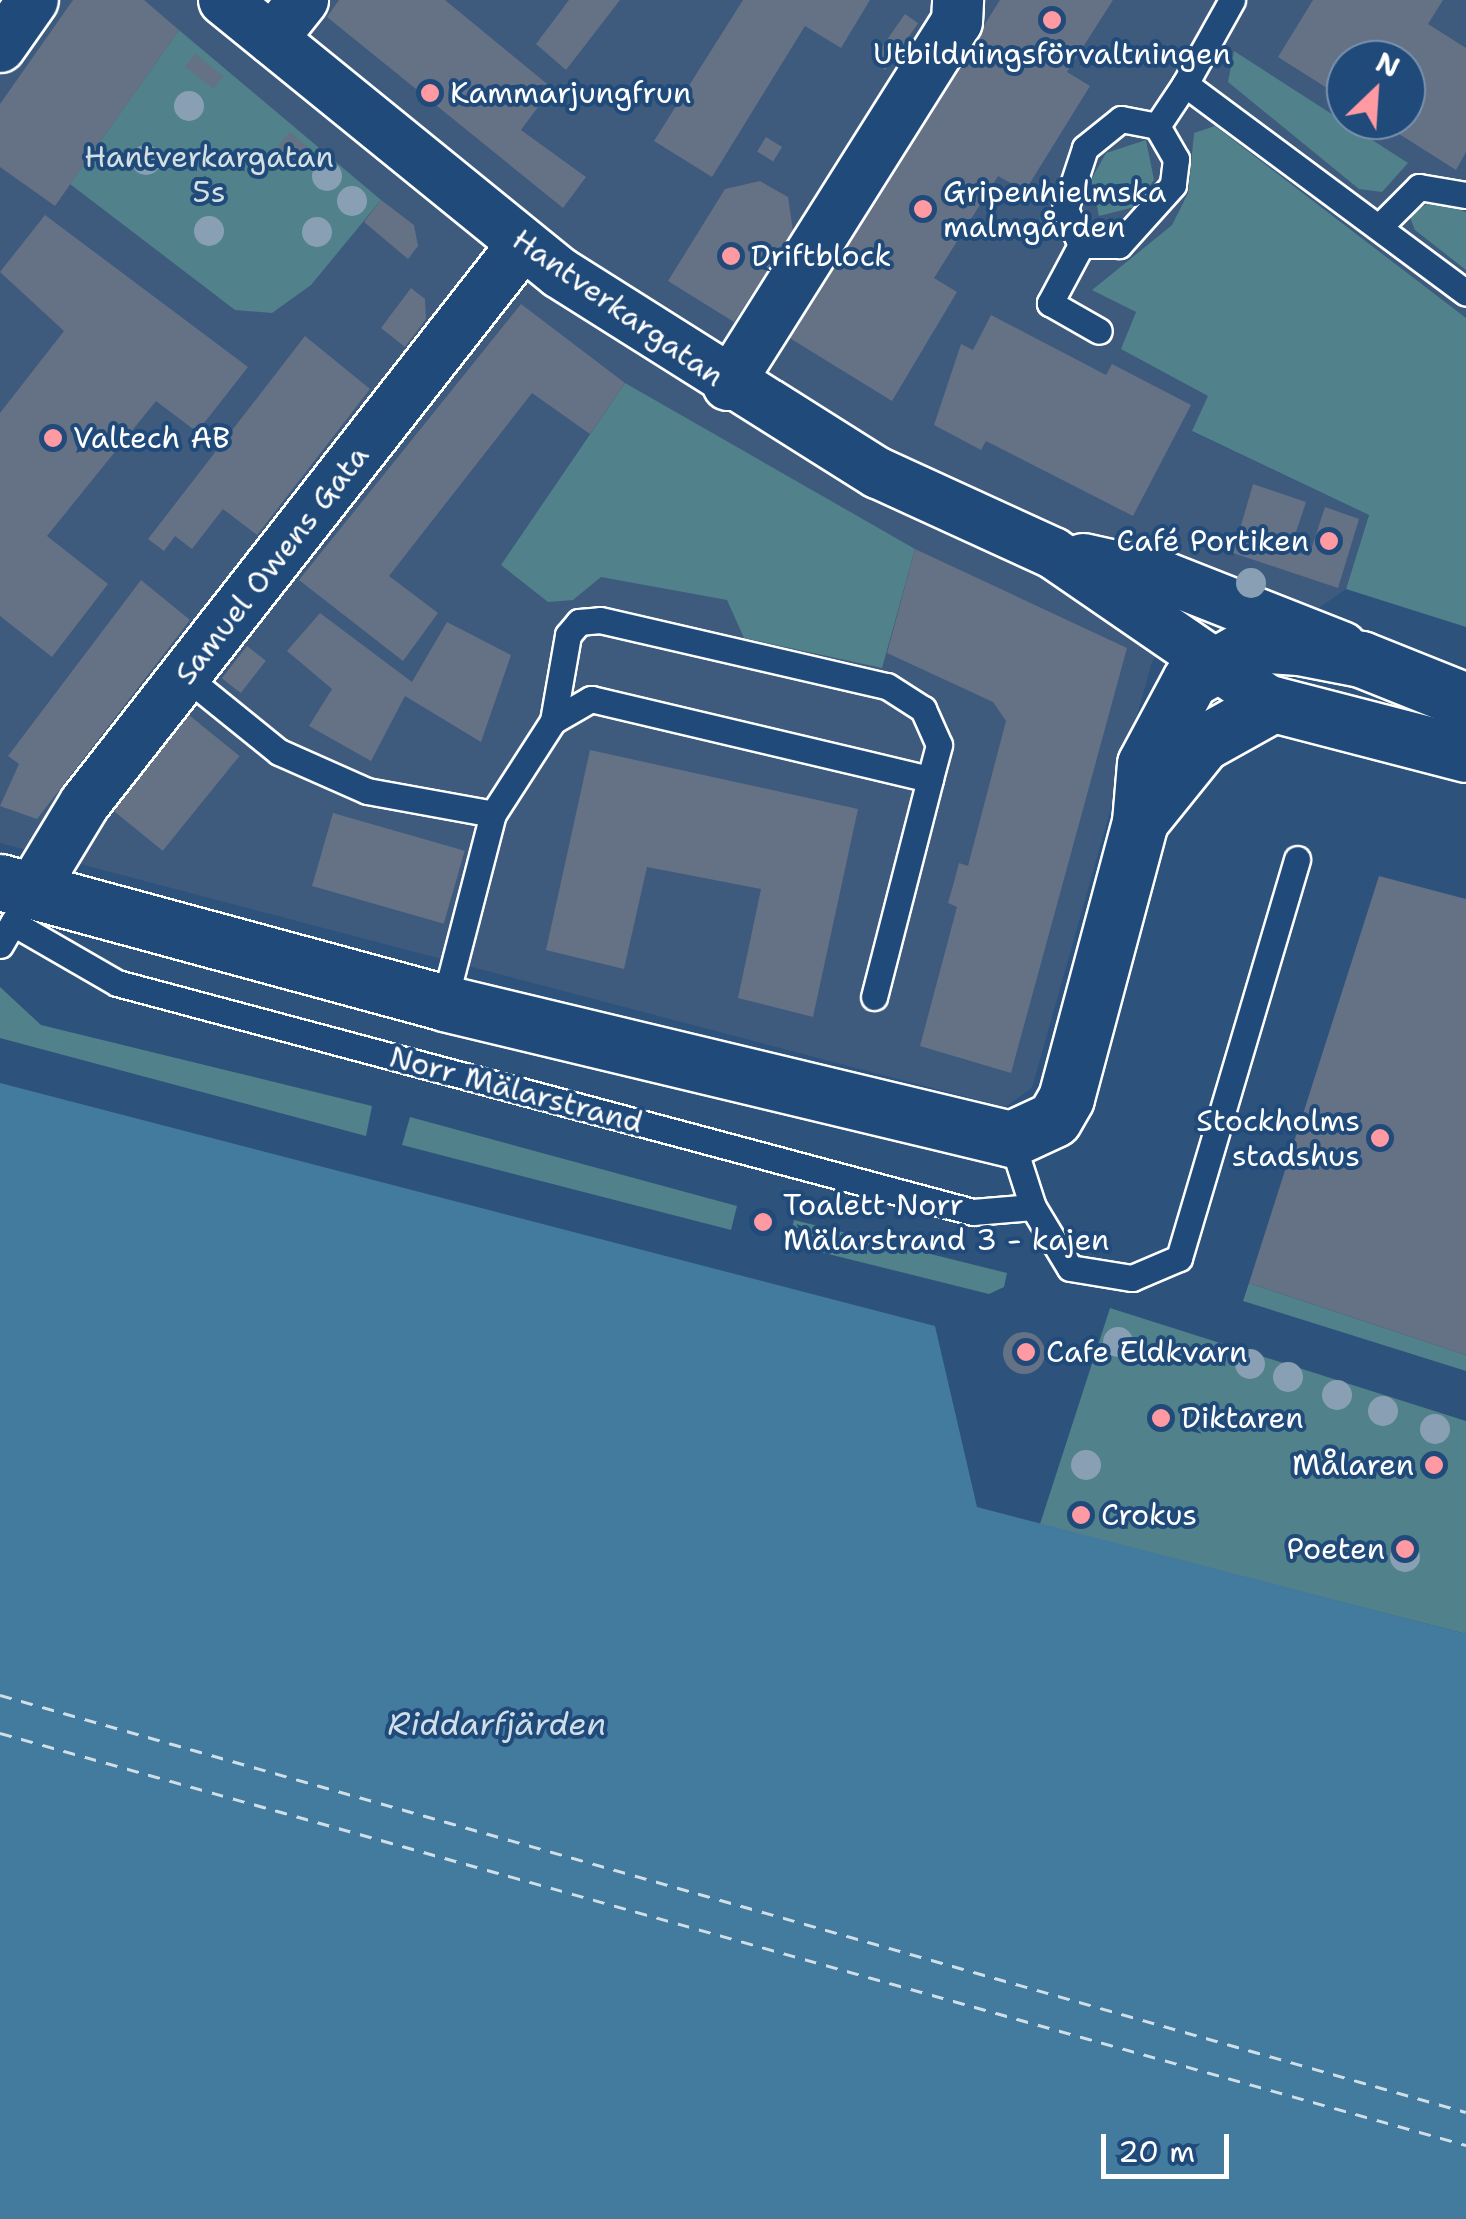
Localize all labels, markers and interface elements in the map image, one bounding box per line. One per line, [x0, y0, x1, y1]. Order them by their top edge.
marker: Utbildningsförvaltningen [1041, 9, 1063, 31]
place label: Utbildningsförvaltningen [873, 36, 1231, 72]
north arrow [1326, 40, 1426, 140]
text: N [1370, 43, 1406, 87]
place label: Kammarjungfrun [450, 75, 691, 111]
marker: Kammarjungfrun [419, 82, 441, 104]
park label: Hantverkargatan 5s [84, 139, 334, 210]
place label: Gripenhielmska malmgården [943, 174, 1166, 244]
marker: Gripenhielmska malmgården [912, 198, 934, 220]
street label: Hantverkargatan [505, 222, 731, 394]
place label: Driftblock [751, 238, 892, 274]
marker: Driftblock [720, 245, 742, 267]
place label: Valtech AB [73, 420, 230, 456]
marker: Valtech AB [42, 427, 64, 449]
street label: Samuel Owens Gata [168, 438, 376, 692]
place label: Café Portiken [1116, 523, 1309, 559]
marker: Café Portiken [1318, 530, 1340, 552]
street label: Norr Mälarstrand [385, 1039, 647, 1141]
place label: Stockholms stadshus [1196, 1103, 1360, 1174]
marker: Stockholms stadshus [1369, 1127, 1391, 1149]
place label: Toalett Norr Mälarstrand 3 - kajen [783, 1187, 1109, 1258]
marker: Toalett Norr Mälarstrand 3 - kajen [752, 1211, 774, 1233]
place label: Cafe Eldkvarn [1046, 1334, 1247, 1370]
marker: Cafe Eldkvarn [1015, 1341, 1037, 1363]
place label: Diktaren [1181, 1400, 1303, 1436]
marker: Diktaren [1150, 1407, 1172, 1429]
place label: Målaren [1292, 1447, 1414, 1483]
marker: Målaren [1423, 1454, 1445, 1476]
place label: Crokus [1101, 1497, 1197, 1533]
marker: Crokus [1070, 1504, 1092, 1526]
place label: Poeten [1287, 1531, 1385, 1567]
marker: Poeten [1394, 1538, 1416, 1560]
water label: Riddarfjärden [388, 1705, 606, 1743]
scale bar [1106, 2114, 1234, 2176]
text: 20 m [1118, 2131, 1195, 2172]

